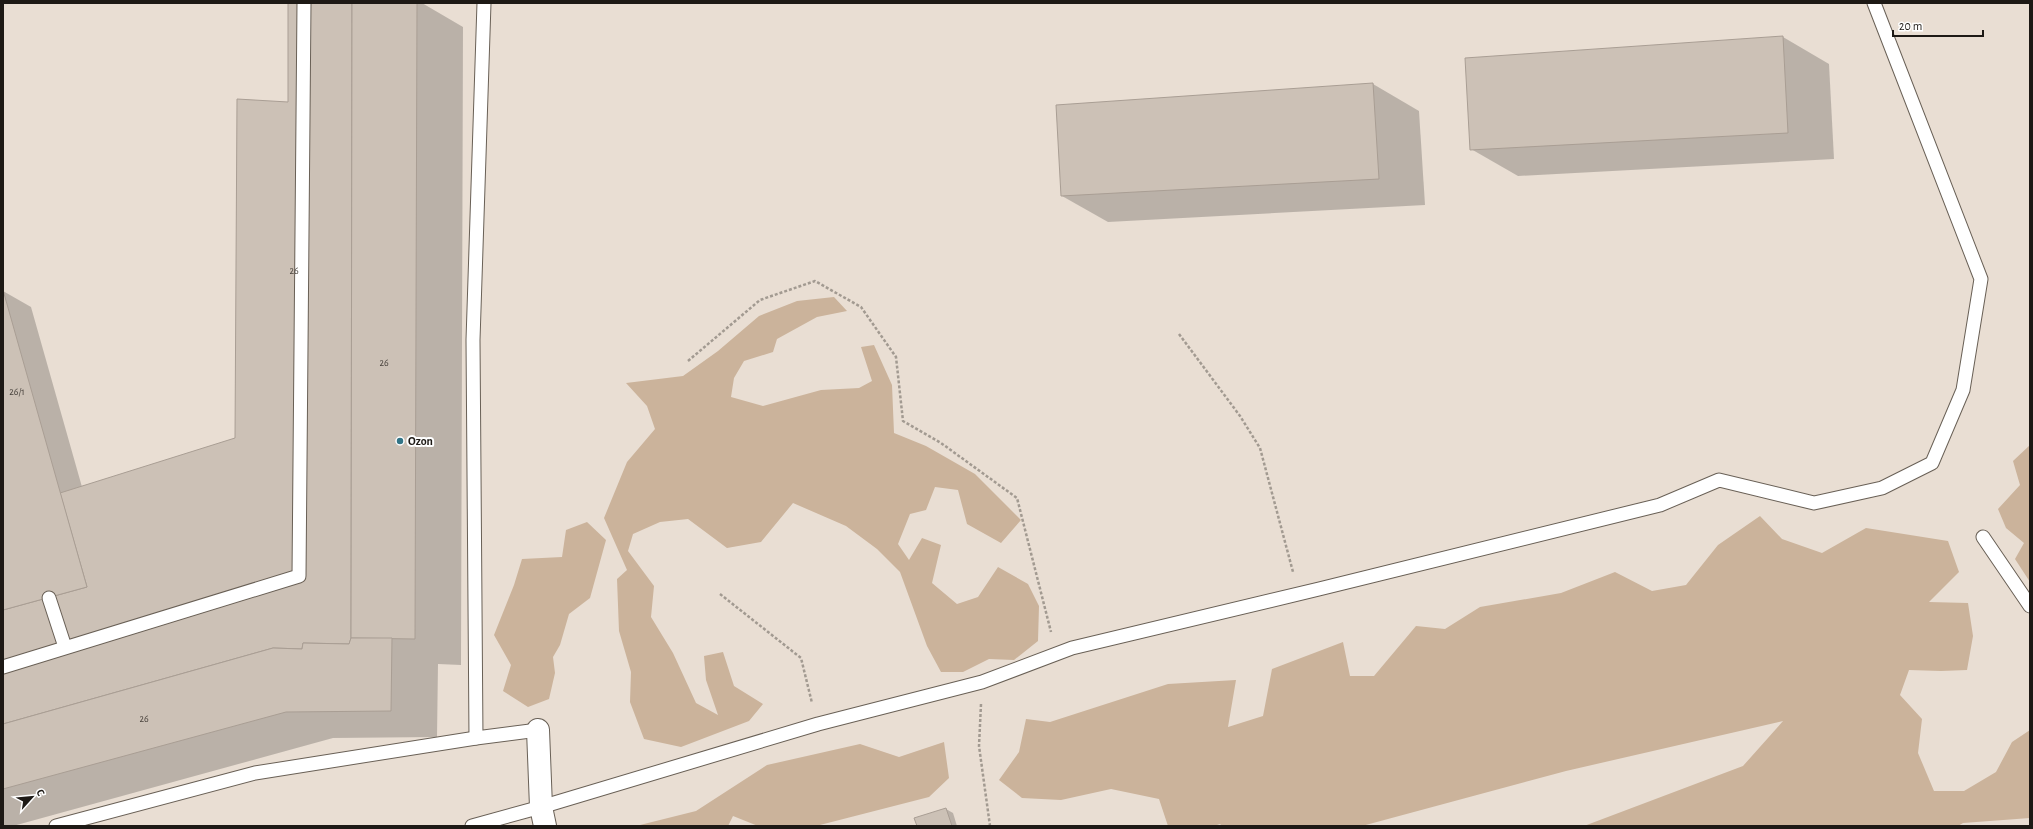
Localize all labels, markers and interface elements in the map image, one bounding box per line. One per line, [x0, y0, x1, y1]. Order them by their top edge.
scale bar [1893, 12, 1983, 38]
text: 20 m [1899, 20, 1922, 32]
house number: 26 [289, 266, 299, 276]
house number: 26 [379, 358, 389, 368]
house number: 26/1 [9, 387, 25, 397]
place label: Ozon [408, 435, 433, 447]
marker: Ozon [395, 436, 405, 446]
house number: 26 [139, 714, 149, 724]
north arrow [12, 777, 52, 817]
text: С [34, 787, 47, 798]

